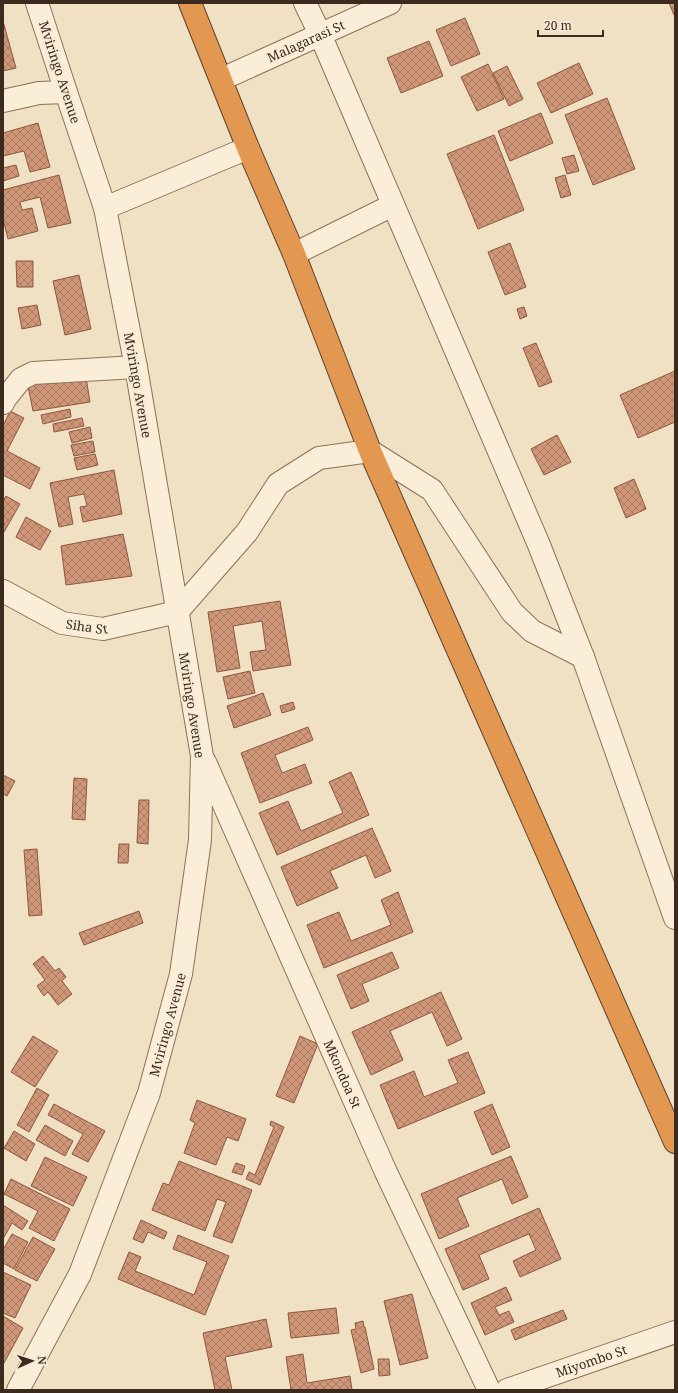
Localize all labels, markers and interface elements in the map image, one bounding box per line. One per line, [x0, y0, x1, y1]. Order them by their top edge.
scale bar [538, 12, 603, 38]
street label: Malagarasi St [264, 15, 348, 66]
text: 20 m [544, 17, 572, 34]
street label: Mviringo Avenue [35, 18, 85, 126]
street label: Mviringo Avenue [120, 331, 156, 439]
street label: Siha St [65, 615, 110, 638]
street label: Mviringo Avenue [175, 651, 209, 759]
street label: Mviringo Avenue [145, 971, 190, 1079]
street label: Mkondoa St [320, 1037, 366, 1112]
street label: Miyombo St [553, 1340, 629, 1382]
north arrow [12, 1341, 52, 1381]
text: N [35, 1356, 50, 1366]

